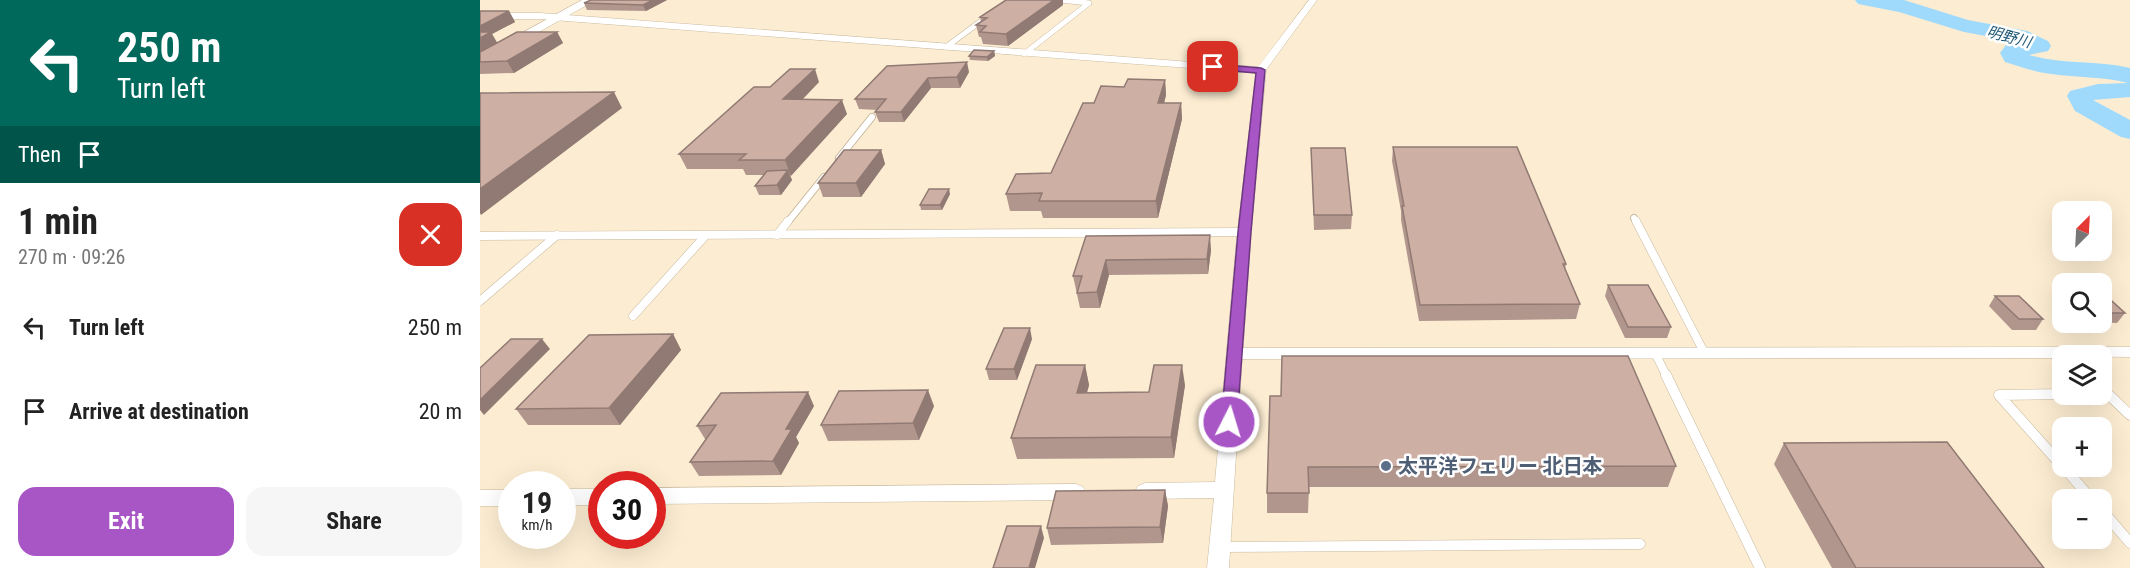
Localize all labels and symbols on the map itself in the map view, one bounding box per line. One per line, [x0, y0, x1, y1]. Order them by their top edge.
water label: 明野川 [1985, 22, 2035, 52]
pin [1187, 41, 1238, 92]
north arrow [2052, 201, 2112, 261]
position arrow [1197, 390, 1261, 454]
place label: 太平洋フェリー 北日本 [1398, 454, 1603, 478]
marker: 太平洋フェリー 北日本 [1379, 459, 1393, 473]
speed limit sign: 30 [588, 471, 666, 549]

